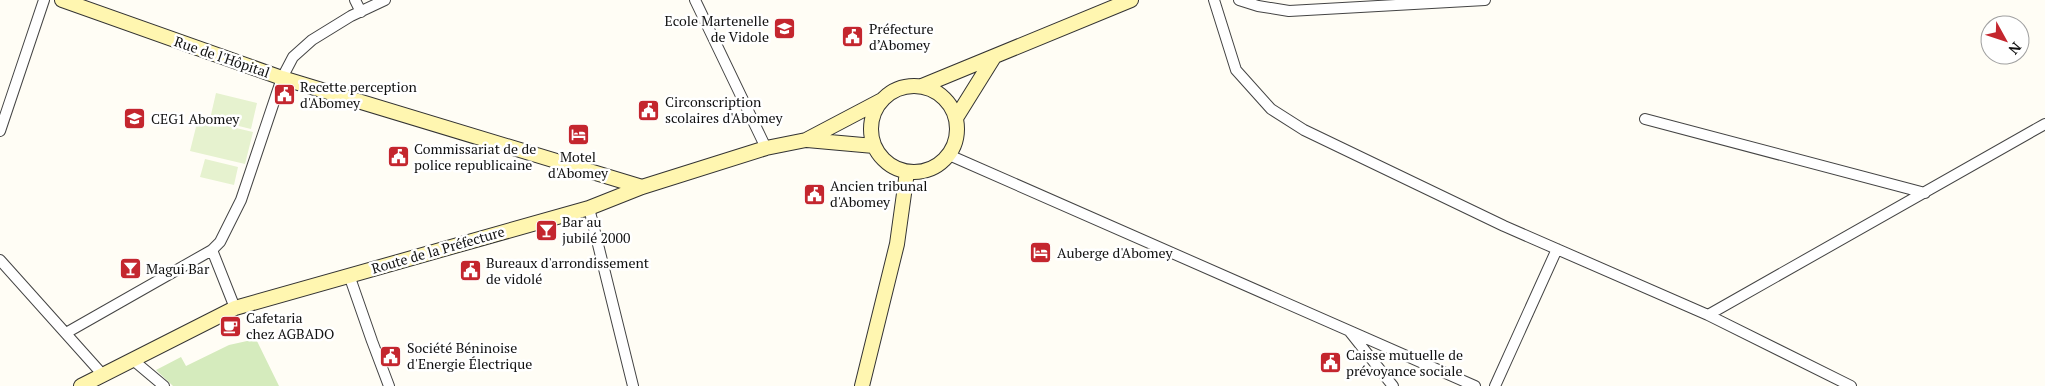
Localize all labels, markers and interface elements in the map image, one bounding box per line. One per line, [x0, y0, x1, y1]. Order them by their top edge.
place label: Ecole Martenelle de Vidole [665, 11, 769, 46]
north arrow [1980, 15, 2030, 65]
school or university icon: Ecole Martenelle de Vidole [773, 17, 797, 41]
place label: Préfecture d’Abomey [869, 19, 933, 54]
public building icon: Préfecture d’Abomey [841, 25, 865, 49]
street label: Rue de l'Hôpital [172, 31, 272, 82]
text: N [2004, 39, 2026, 59]
place label: Recette perception d'Abomey [300, 77, 417, 112]
public building icon: Recette perception d'Abomey [272, 83, 296, 107]
place label: Circonscription scolaires d'Abomey [665, 92, 783, 127]
public building icon: Circonscription scolaires d'Abomey [637, 98, 661, 122]
school or university icon: CEG1 Abomey [123, 107, 147, 131]
place label: CEG1 Abomey [151, 109, 240, 128]
hotel icon: Motel d'Abomey [566, 122, 590, 146]
place label: Commissariat de de police republicaine [414, 139, 536, 174]
public building icon: Commissariat de de police republicaine [386, 145, 410, 169]
place label: Motel d'Abomey [548, 147, 609, 182]
place label: Ancien tribunal d'Abomey [830, 176, 927, 211]
public building icon: Ancien tribunal d'Abomey [802, 182, 826, 206]
place label: Bar au jubilé 2000 [562, 212, 630, 247]
bar icon: Bar au jubilé 2000 [534, 218, 558, 242]
street label: Route de la Préfecture [369, 221, 507, 278]
hotel icon: Auberge d'Abomey [1029, 241, 1053, 265]
place label: Auberge d'Abomey [1057, 243, 1173, 262]
place label: Bureaux d'arrondissement de vidolé [486, 253, 650, 288]
bar icon: Magui Bar [118, 257, 142, 281]
place label: Magui Bar [146, 259, 210, 278]
public building icon: Bureaux d'arrondissement de vidolé [458, 259, 482, 283]
place label: Cafetaria chez AGBADO [246, 308, 334, 343]
cafe icon: Cafetaria chez AGBADO [218, 314, 242, 338]
place label: Société Béninoise d'Energie Électrique [407, 338, 532, 373]
public building icon: Société Béninoise d'Energie Électrique [379, 344, 403, 368]
place label: Caisse mutuelle de prévoyance sociale [1346, 345, 1463, 380]
public building icon: Caisse mutuelle de prévoyance sociale [1318, 351, 1342, 375]

